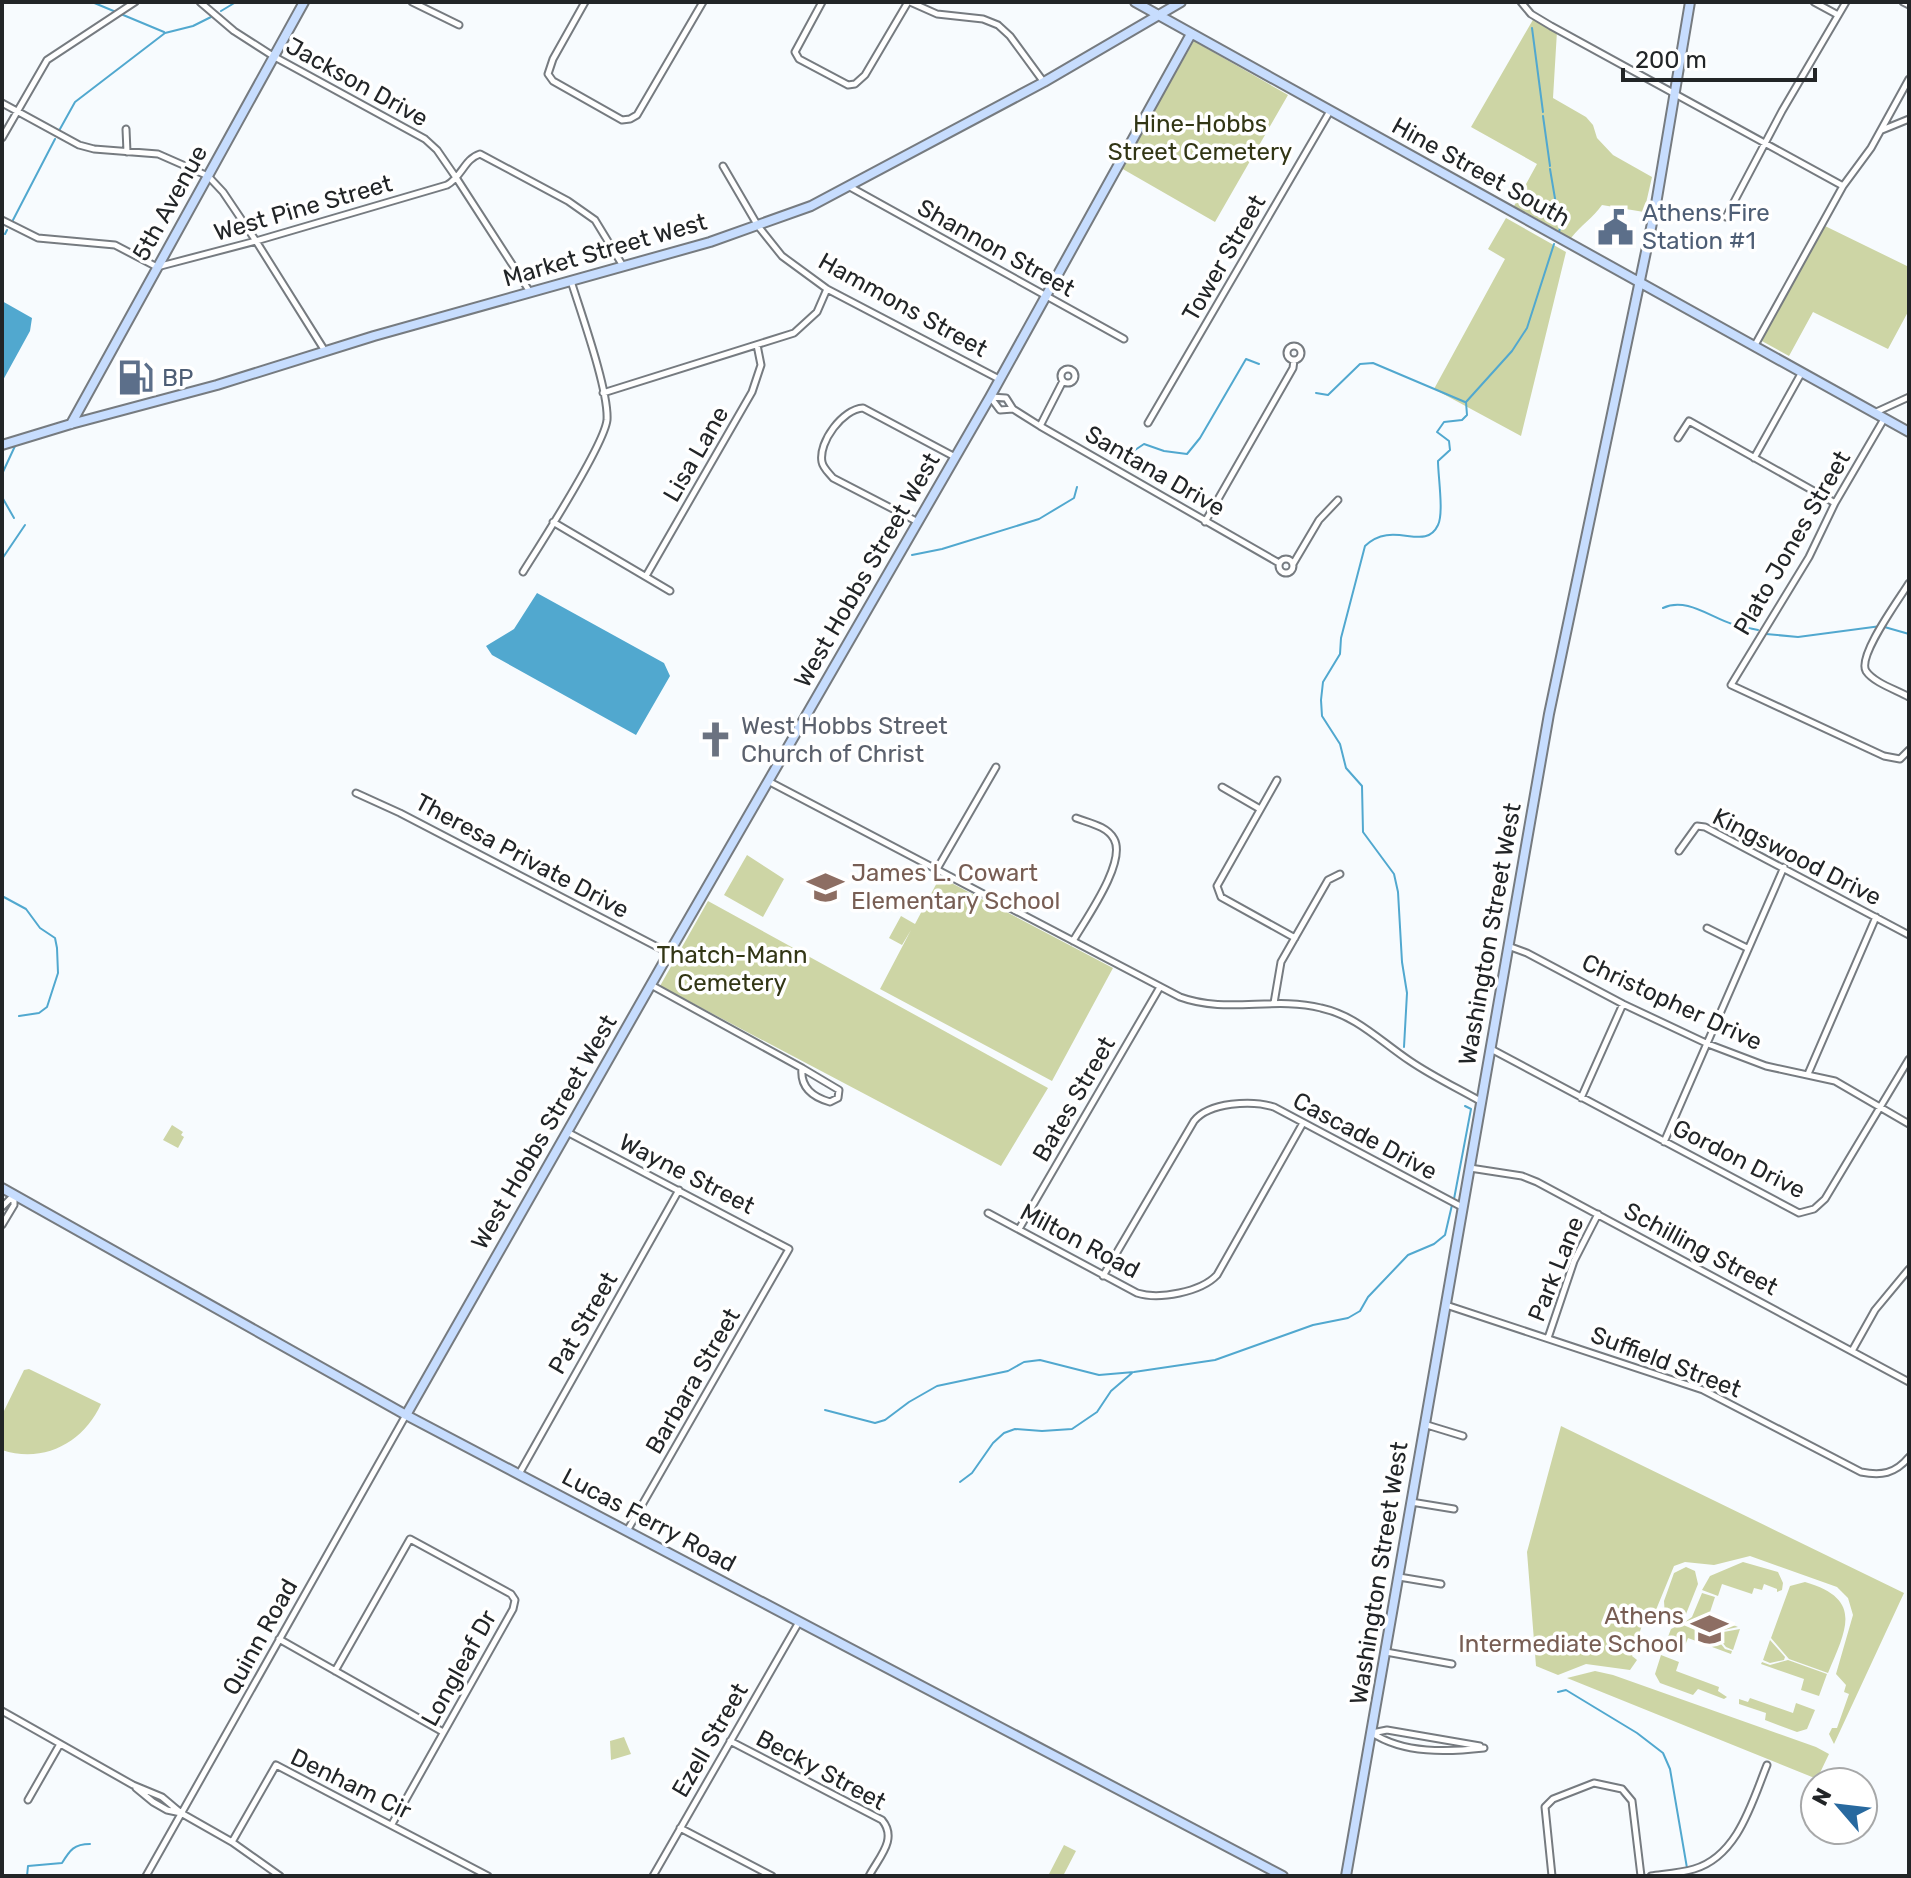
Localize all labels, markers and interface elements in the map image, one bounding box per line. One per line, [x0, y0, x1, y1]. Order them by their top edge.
street label: Jackson Drive [281, 31, 433, 133]
scale bar [1623, 32, 1815, 82]
text: 200 m [1635, 46, 1707, 74]
park label: Hine-Hobbs Street Cemetery [1108, 110, 1292, 166]
street label: Hine Street South [1387, 111, 1575, 233]
street label: 5th Avenue [127, 140, 213, 266]
street label: West Pine Street [211, 169, 395, 247]
street label: Tower Street [1177, 190, 1271, 326]
street label: Shannon Street [912, 193, 1080, 303]
place label: Athens Fire Station #1 [1642, 199, 1770, 255]
street label: Market Street West [500, 208, 710, 292]
public building icon: Athens Fire Station #1 [1597, 208, 1635, 246]
street label: Hammons Street [814, 247, 992, 363]
fuel station icon: BP [117, 359, 155, 397]
place label: BP [162, 364, 193, 392]
street label: Lisa Lane [658, 401, 734, 507]
street label: Santana Drive [1080, 420, 1230, 522]
street label: Plato Jones Street [1728, 446, 1856, 640]
street label: West Hobbs Street West [788, 448, 946, 692]
place label: West Hobbs Street Church of Christ [741, 712, 948, 768]
church icon: West Hobbs Street Church of Christ [696, 721, 734, 759]
street label: Theresa Private Drive [410, 788, 634, 924]
street label: Washington Street West [1453, 801, 1527, 1067]
street label: Kingswood Drive [1708, 802, 1886, 912]
place label: James L. Cowart Elementary School [851, 859, 1060, 915]
school or university icon: James L. Cowart Elementary School [806, 868, 844, 906]
park label: Thatch-Mann Cemetery [656, 941, 808, 997]
street label: Christopher Drive [1577, 948, 1767, 1056]
street label: West Hobbs Street West [465, 1010, 623, 1254]
street label: Bates Street [1027, 1032, 1121, 1166]
street label: Cascade Drive [1288, 1086, 1442, 1186]
street label: Gordon Drive [1668, 1114, 1810, 1204]
street label: Wayne Street [615, 1128, 759, 1220]
street label: Schilling Street [1619, 1197, 1783, 1301]
street label: Milton Road [1016, 1198, 1144, 1284]
street label: Park Lane [1522, 1213, 1590, 1325]
street label: Pat Street [543, 1267, 623, 1379]
street label: Barbara Street [640, 1303, 746, 1459]
street label: Suffield Street [1587, 1320, 1745, 1404]
street label: Washington Street West [1344, 1440, 1414, 1706]
street label: Lucas Ferry Road [557, 1462, 741, 1578]
street label: Quinn Road [217, 1574, 303, 1700]
place label: Athens Intermediate School [1458, 1602, 1684, 1658]
street label: Longleaf Dr [416, 1605, 502, 1731]
school or university icon: Athens Intermediate School [1691, 1611, 1729, 1649]
street label: Ezell Street [666, 1678, 754, 1802]
street label: Becky Street [751, 1724, 891, 1816]
street label: Denham Cir [286, 1743, 416, 1825]
north arrow [1799, 1766, 1879, 1846]
text: N [1806, 1784, 1837, 1810]

